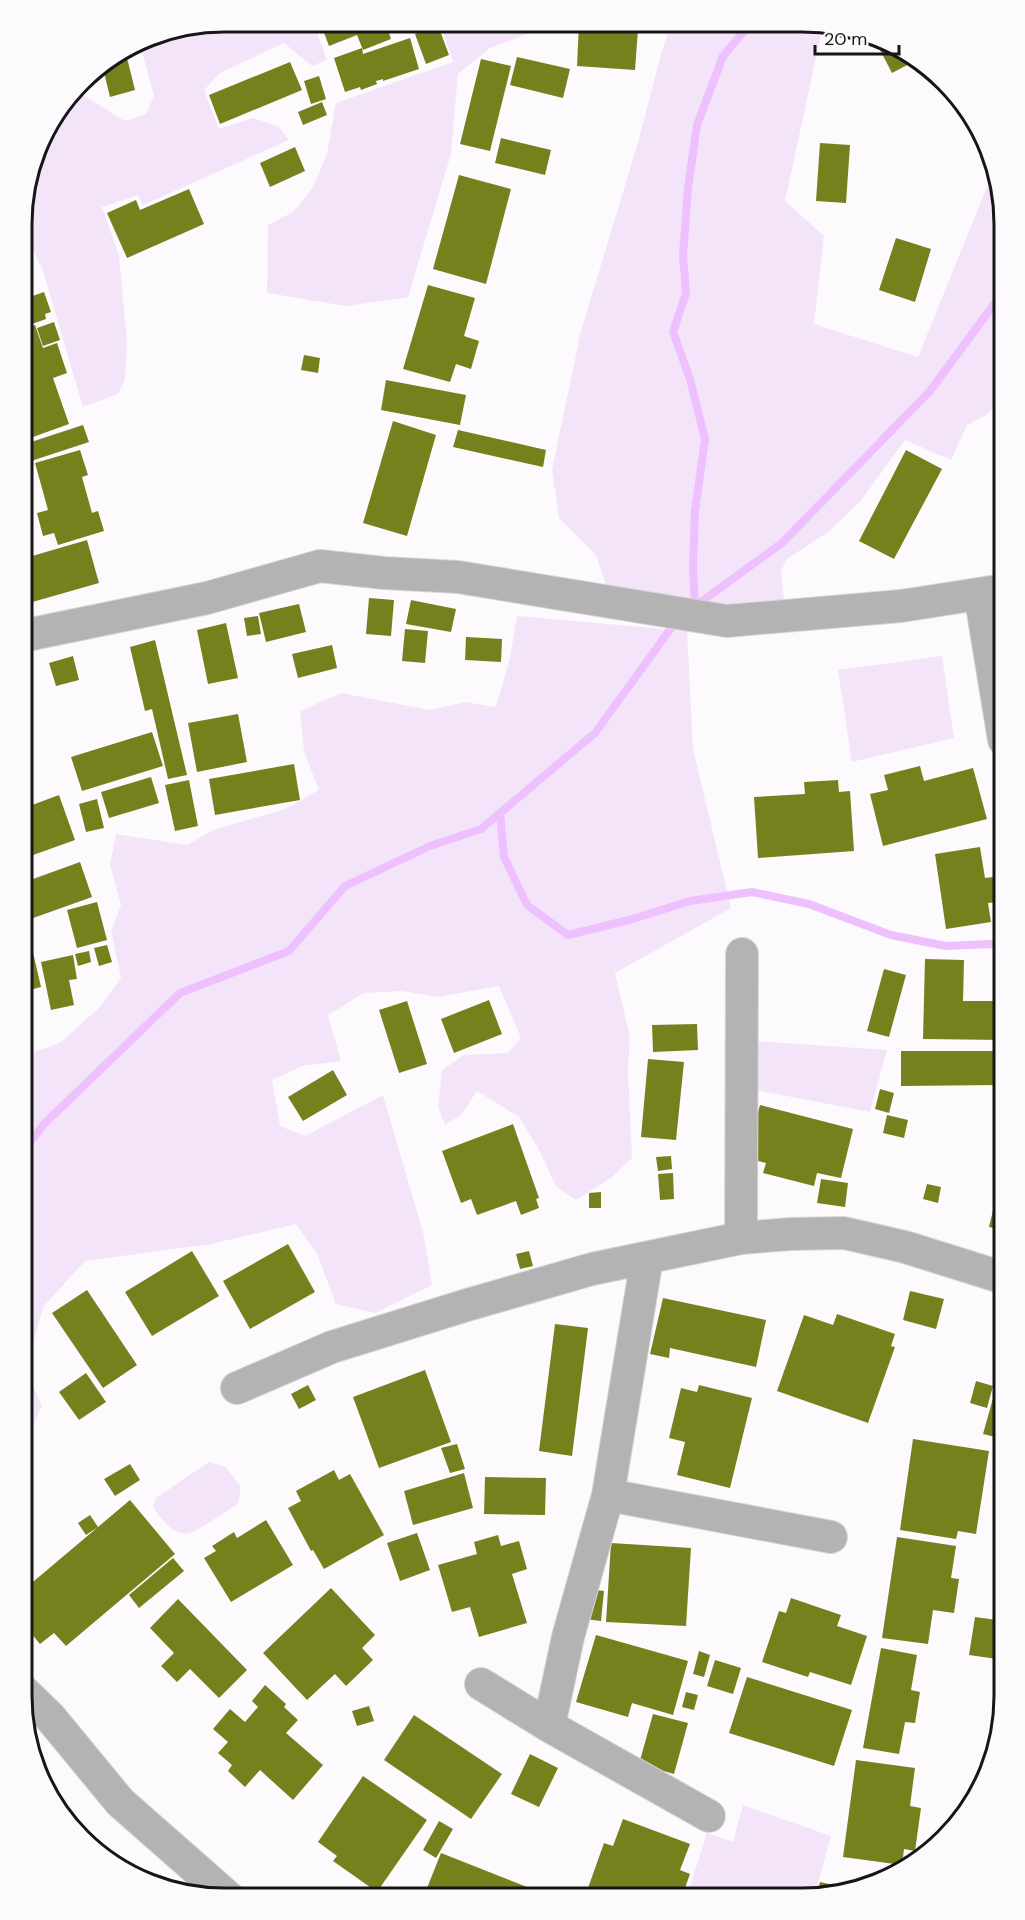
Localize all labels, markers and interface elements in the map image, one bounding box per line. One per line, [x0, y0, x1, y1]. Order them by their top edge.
scale bar [815, 18, 899, 56]
text: 20 m [824, 27, 867, 51]

